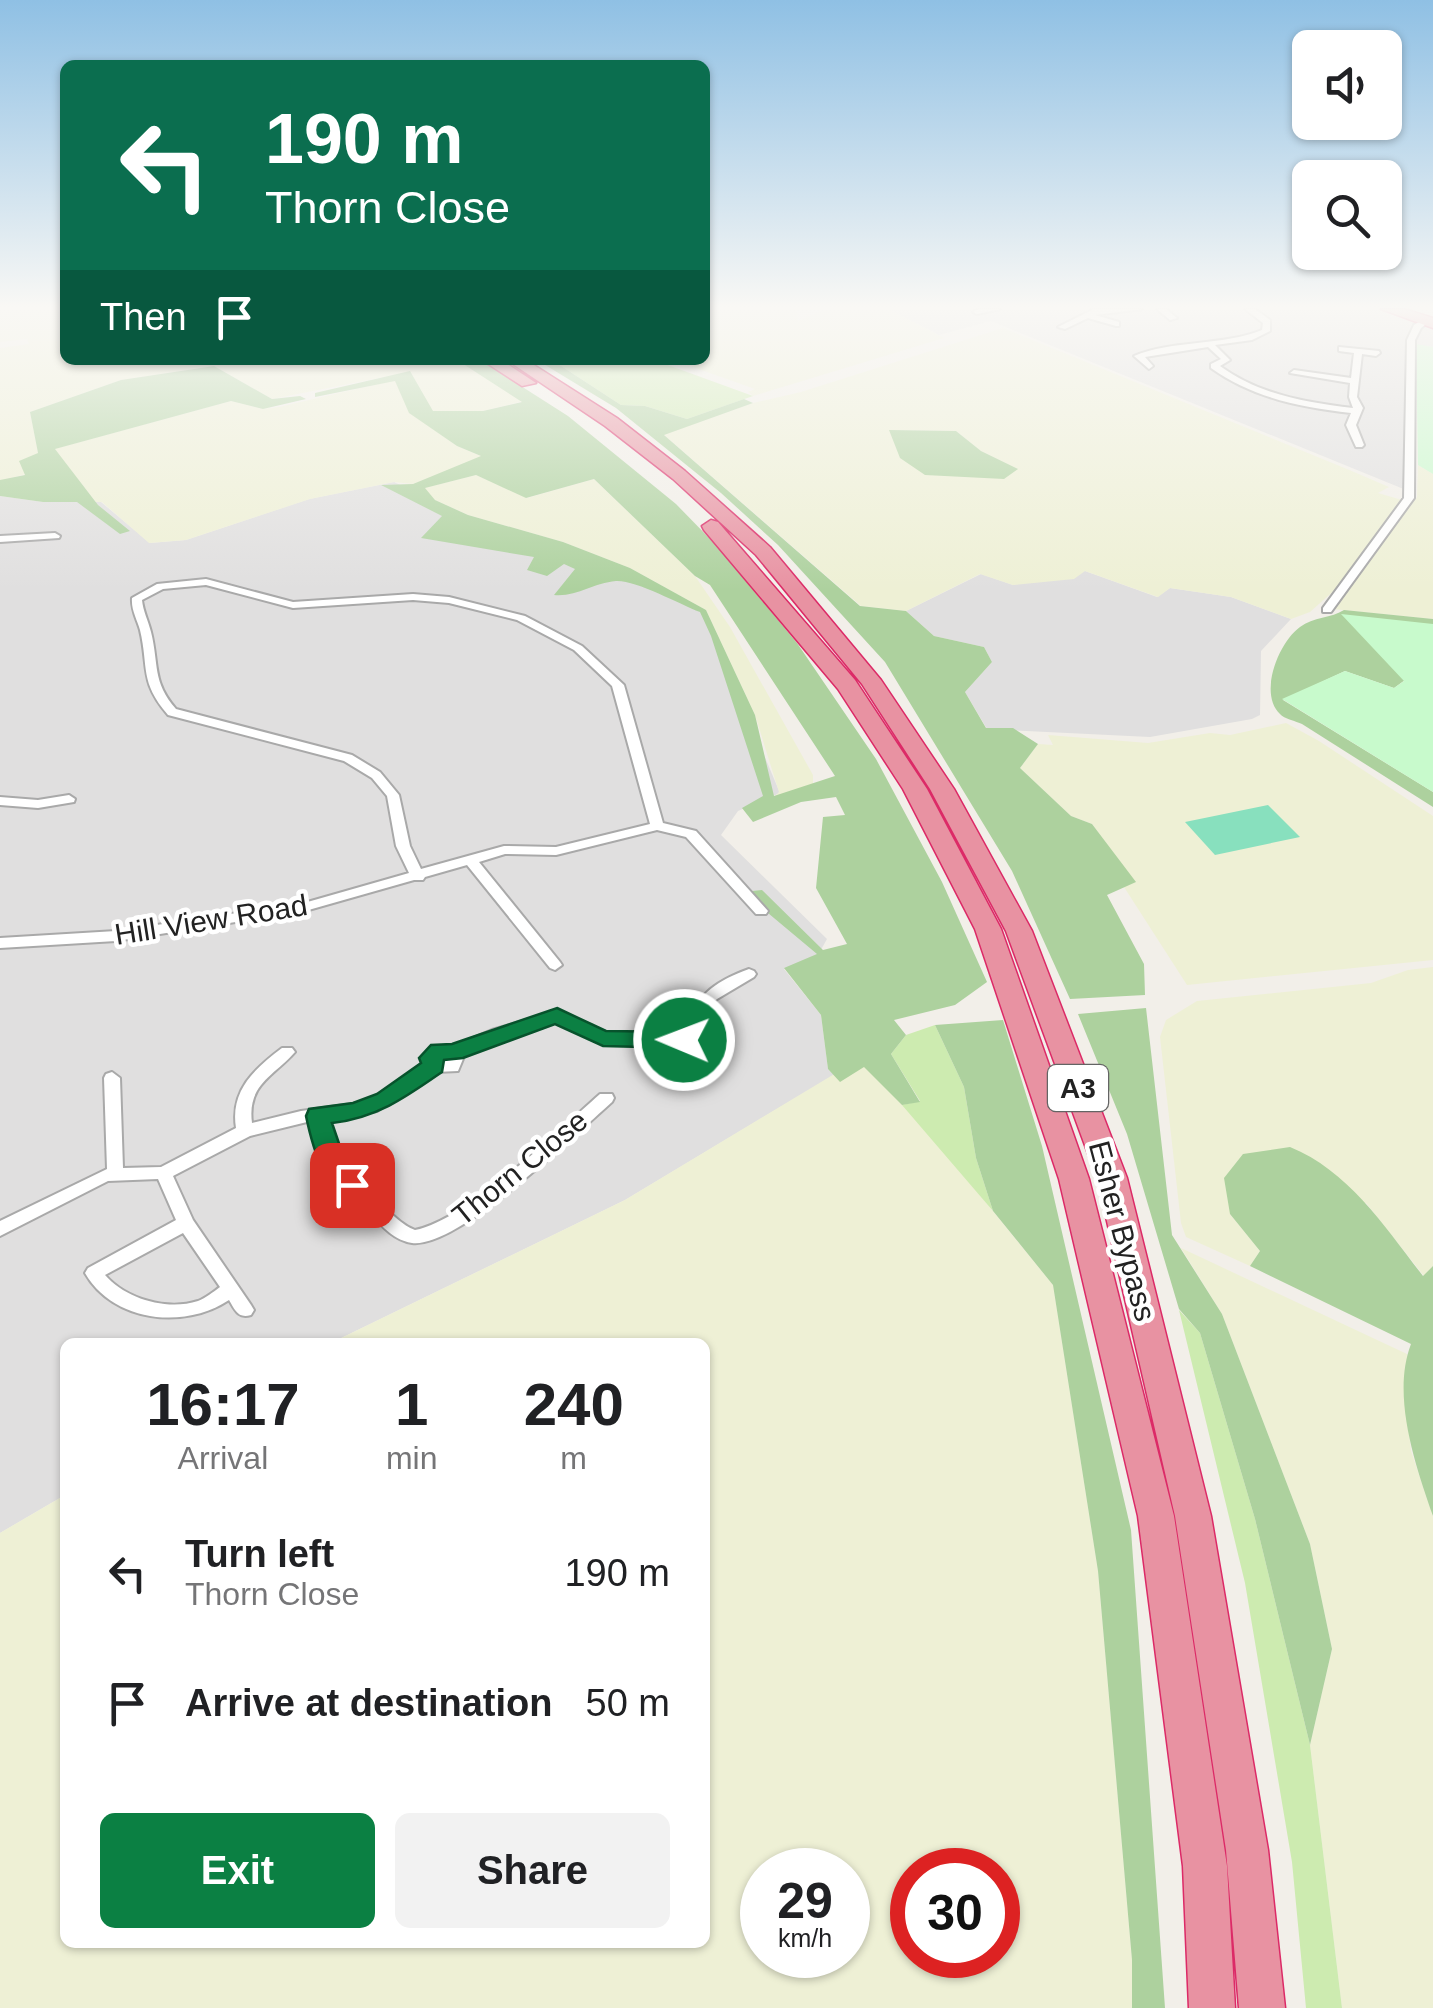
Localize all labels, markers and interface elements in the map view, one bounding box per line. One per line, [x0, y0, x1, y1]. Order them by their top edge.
map controls [1292, 30, 1402, 270]
button: sound [1292, 30, 1402, 140]
icon: left [100, 100, 230, 230]
text: 190 m [265, 100, 463, 178]
button: search [1292, 160, 1402, 270]
text: Thorn Close [265, 182, 510, 233]
icon: arrive [207, 290, 262, 345]
text: Then [100, 296, 187, 338]
street label: Hill View Road [112, 888, 310, 951]
position arrow [632, 988, 736, 1092]
road number: A3 [1048, 1065, 1108, 1111]
street label: Thorn Close [446, 1103, 594, 1232]
street label: Esher Bypass [1083, 1137, 1162, 1325]
pin [310, 1143, 395, 1228]
icon: arrive [325, 1158, 380, 1213]
text: 16:17 [146, 1371, 300, 1438]
text: 1 [395, 1371, 428, 1438]
text: 240 [524, 1371, 624, 1438]
text: Arrival [178, 1440, 268, 1476]
text: min [386, 1440, 437, 1476]
text: m [560, 1440, 587, 1476]
text: Turn left [185, 1533, 334, 1575]
icon: left [100, 1546, 155, 1601]
text: 190 m [564, 1552, 670, 1594]
text: Thorn Close [185, 1576, 359, 1612]
icon: arrive [100, 1676, 155, 1731]
text: Arrive at destination [185, 1682, 552, 1724]
text: 50 m [586, 1682, 670, 1724]
button: Exit [100, 1813, 375, 1928]
button: Share [395, 1813, 670, 1928]
speed limit sign: 30 [890, 1848, 1020, 1978]
text: 29 [777, 1873, 833, 1929]
text: km/h [778, 1924, 832, 1952]

